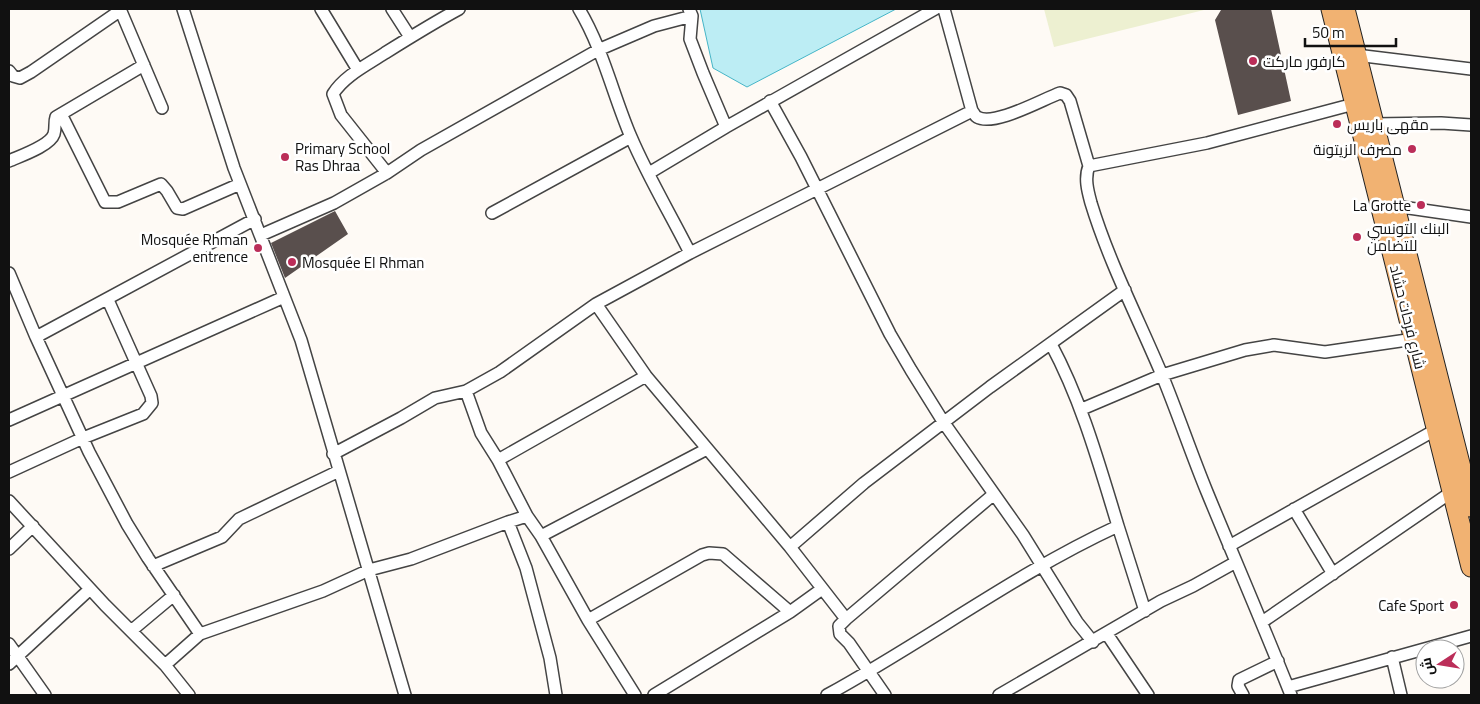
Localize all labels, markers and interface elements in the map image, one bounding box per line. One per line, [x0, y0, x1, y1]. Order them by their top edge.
scale bar [1305, 15, 1396, 47]
text: 50 m [1312, 18, 1345, 47]
place label: كارفور ماركت [1263, 47, 1345, 76]
marker: كارفور ماركت [1247, 55, 1259, 67]
place label: مقهى باريس [1347, 110, 1429, 139]
marker: مقهى باريس [1331, 118, 1343, 130]
place label: Primary School Ras Dhraa [295, 134, 390, 180]
place label: مصرف الزيتونة [1313, 135, 1402, 164]
marker: مصرف الزيتونة [1406, 143, 1418, 155]
marker: Primary School Ras Dhraa [279, 151, 291, 163]
place label: La Grotte [1353, 191, 1411, 220]
marker: La Grotte [1415, 199, 1427, 211]
place label: البنك التونسي للتضامن [1367, 214, 1450, 260]
place label: Mosquée Rhman entrence [141, 225, 248, 271]
marker: البنك التونسي للتضامن [1351, 231, 1363, 243]
marker: Mosquée Rhman entrence [252, 242, 264, 254]
place label: Mosquée El Rhman [302, 248, 424, 277]
marker: Mosquée El Rhman [286, 256, 298, 268]
street label: شارع فرحات حشاد [1381, 262, 1435, 372]
place label: Cafe Sport [1378, 591, 1445, 620]
marker: Cafe Sport [1448, 599, 1460, 611]
north arrow [1415, 639, 1465, 689]
text: ش [1413, 655, 1442, 678]

